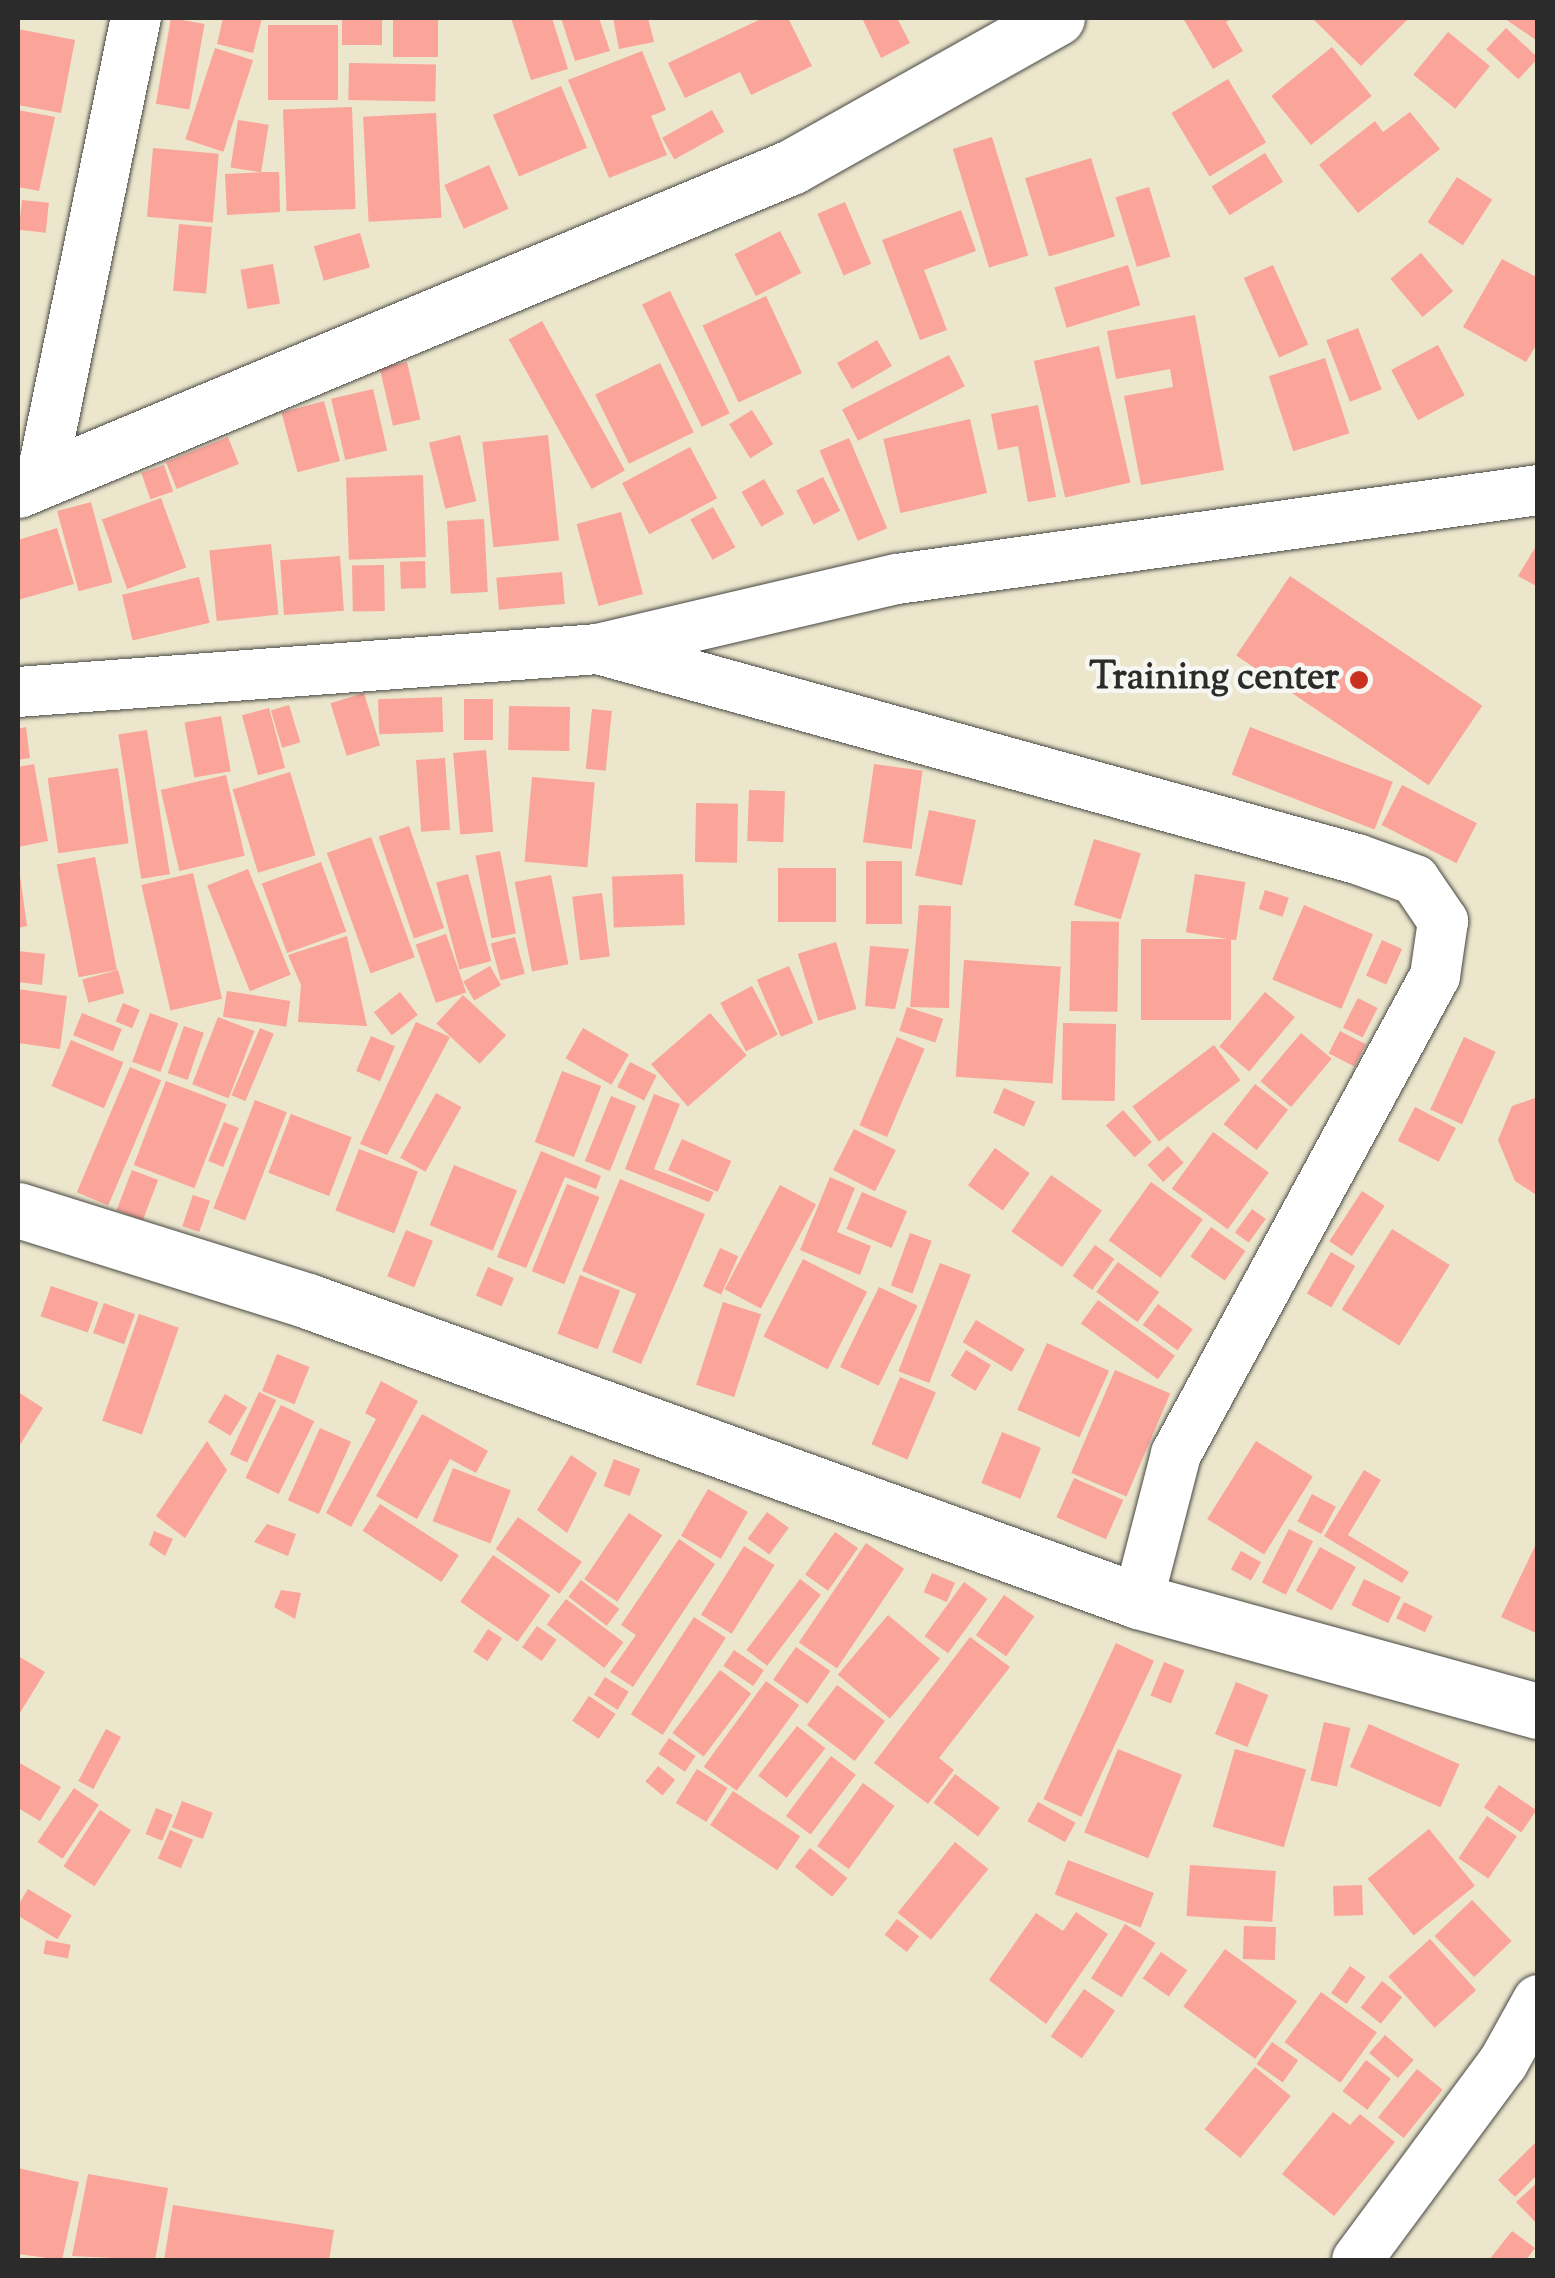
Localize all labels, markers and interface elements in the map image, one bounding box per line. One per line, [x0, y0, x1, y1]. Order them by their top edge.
place label: Training center [1089, 657, 1339, 703]
marker: Training center [1348, 669, 1370, 691]

